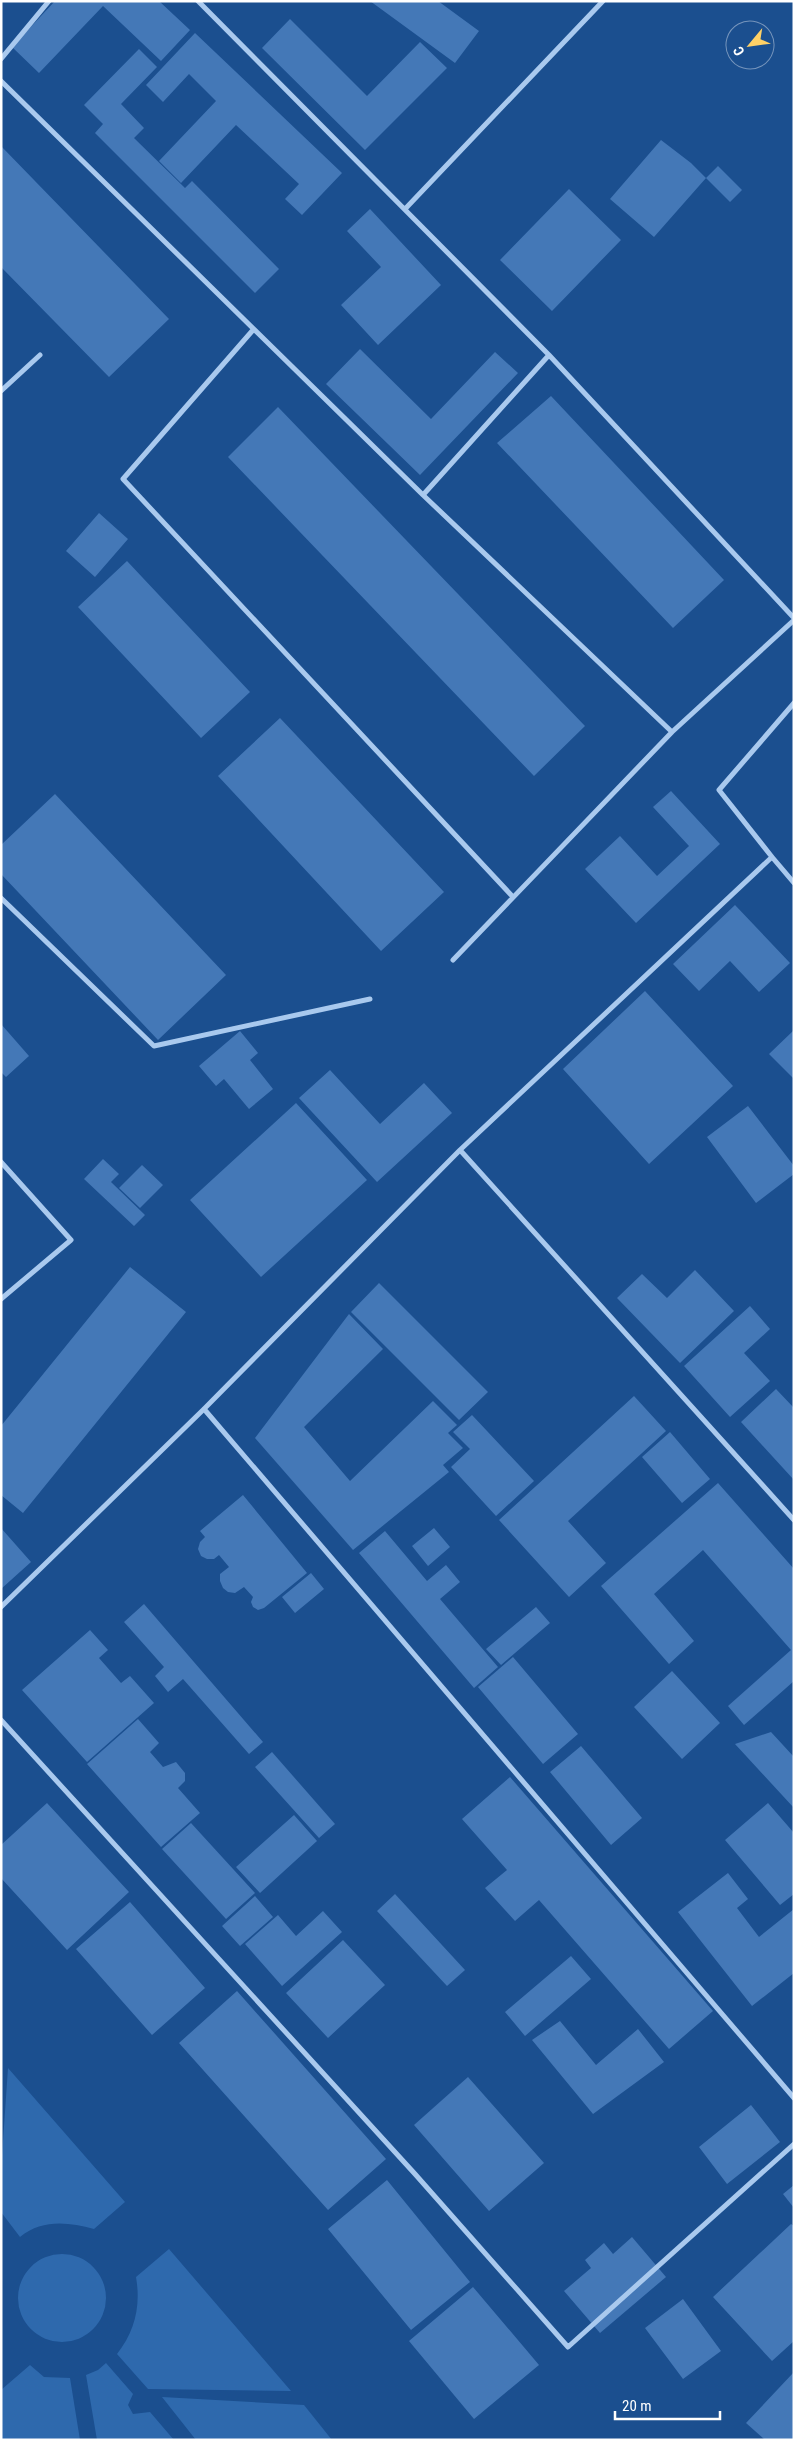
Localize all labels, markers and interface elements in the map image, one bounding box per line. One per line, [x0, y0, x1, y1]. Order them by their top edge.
north arrow [725, 20, 775, 70]
text: С [730, 44, 748, 59]
scale bar [615, 2388, 720, 2420]
text: 20 m [622, 2397, 652, 2415]

